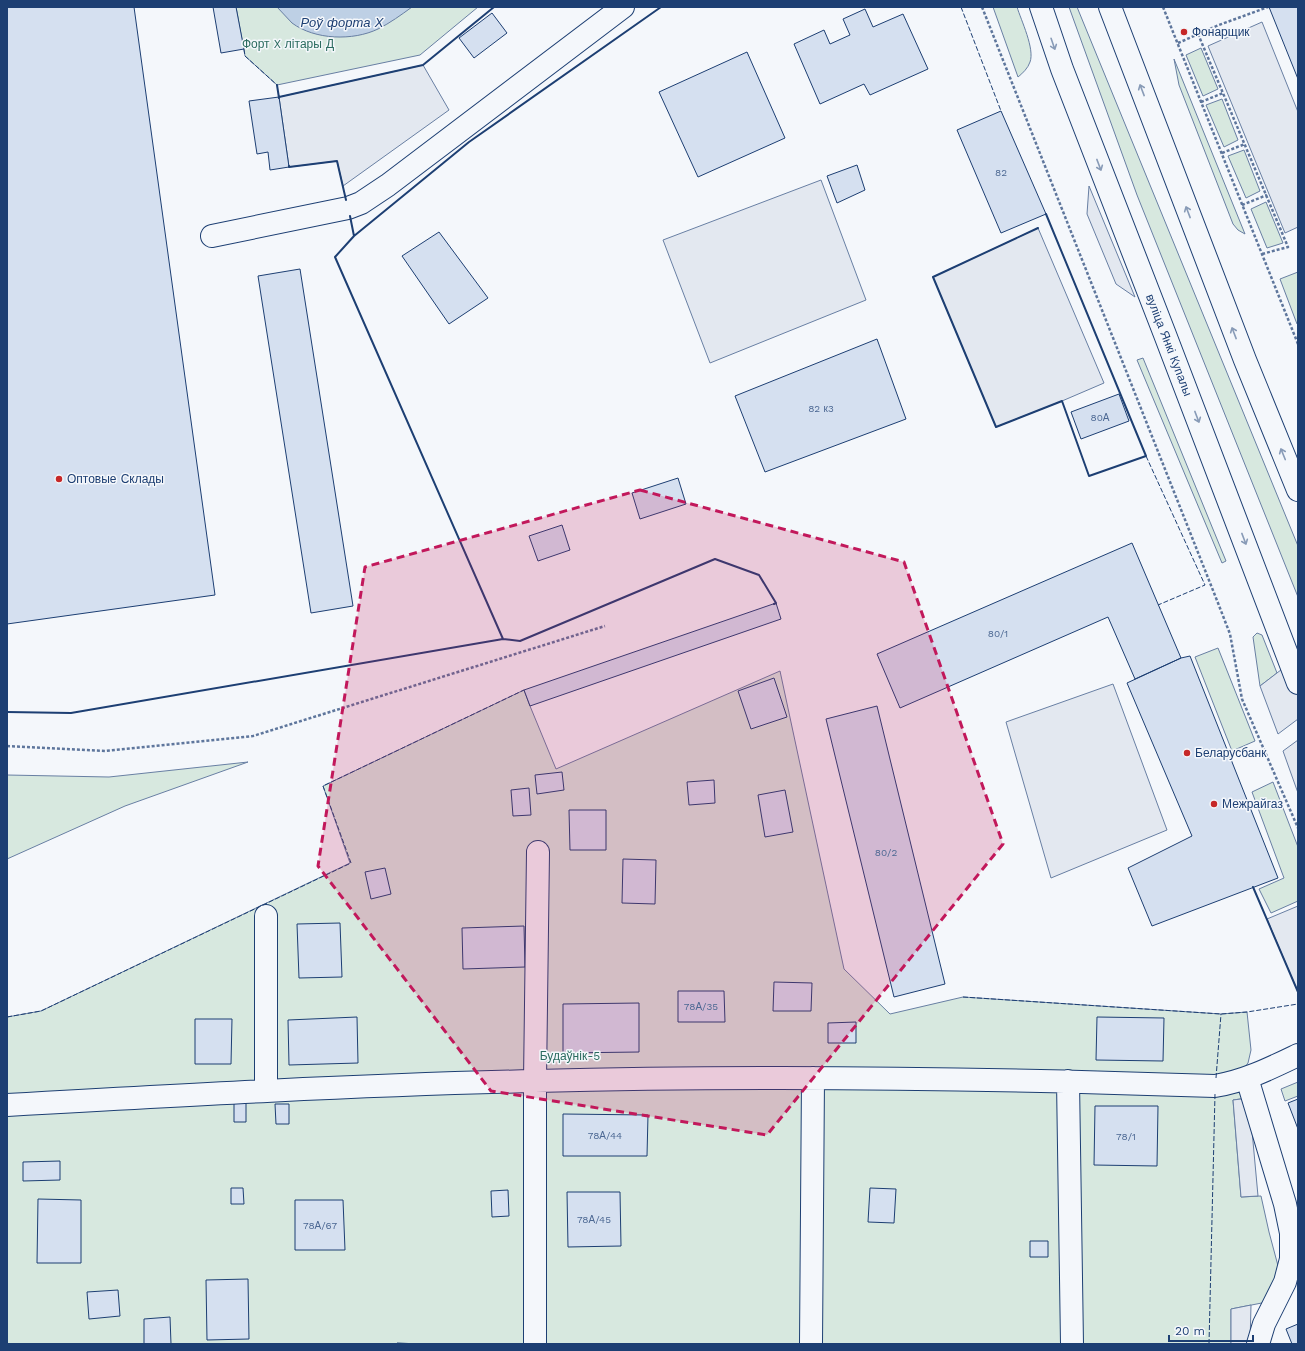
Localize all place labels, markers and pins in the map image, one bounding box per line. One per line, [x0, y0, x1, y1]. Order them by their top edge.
place label: Фонарщик [1192, 25, 1250, 39]
marker: Фонарщик [1179, 27, 1189, 37]
place label: Оптовые Склады [67, 472, 164, 486]
marker: Оптовые Склады [54, 474, 64, 484]
place label: Беларусбанк [1195, 746, 1267, 760]
marker: Беларусбанк [1182, 748, 1192, 758]
place label: Межрайгаз [1222, 797, 1283, 811]
marker: Межрайгаз [1209, 799, 1219, 809]

